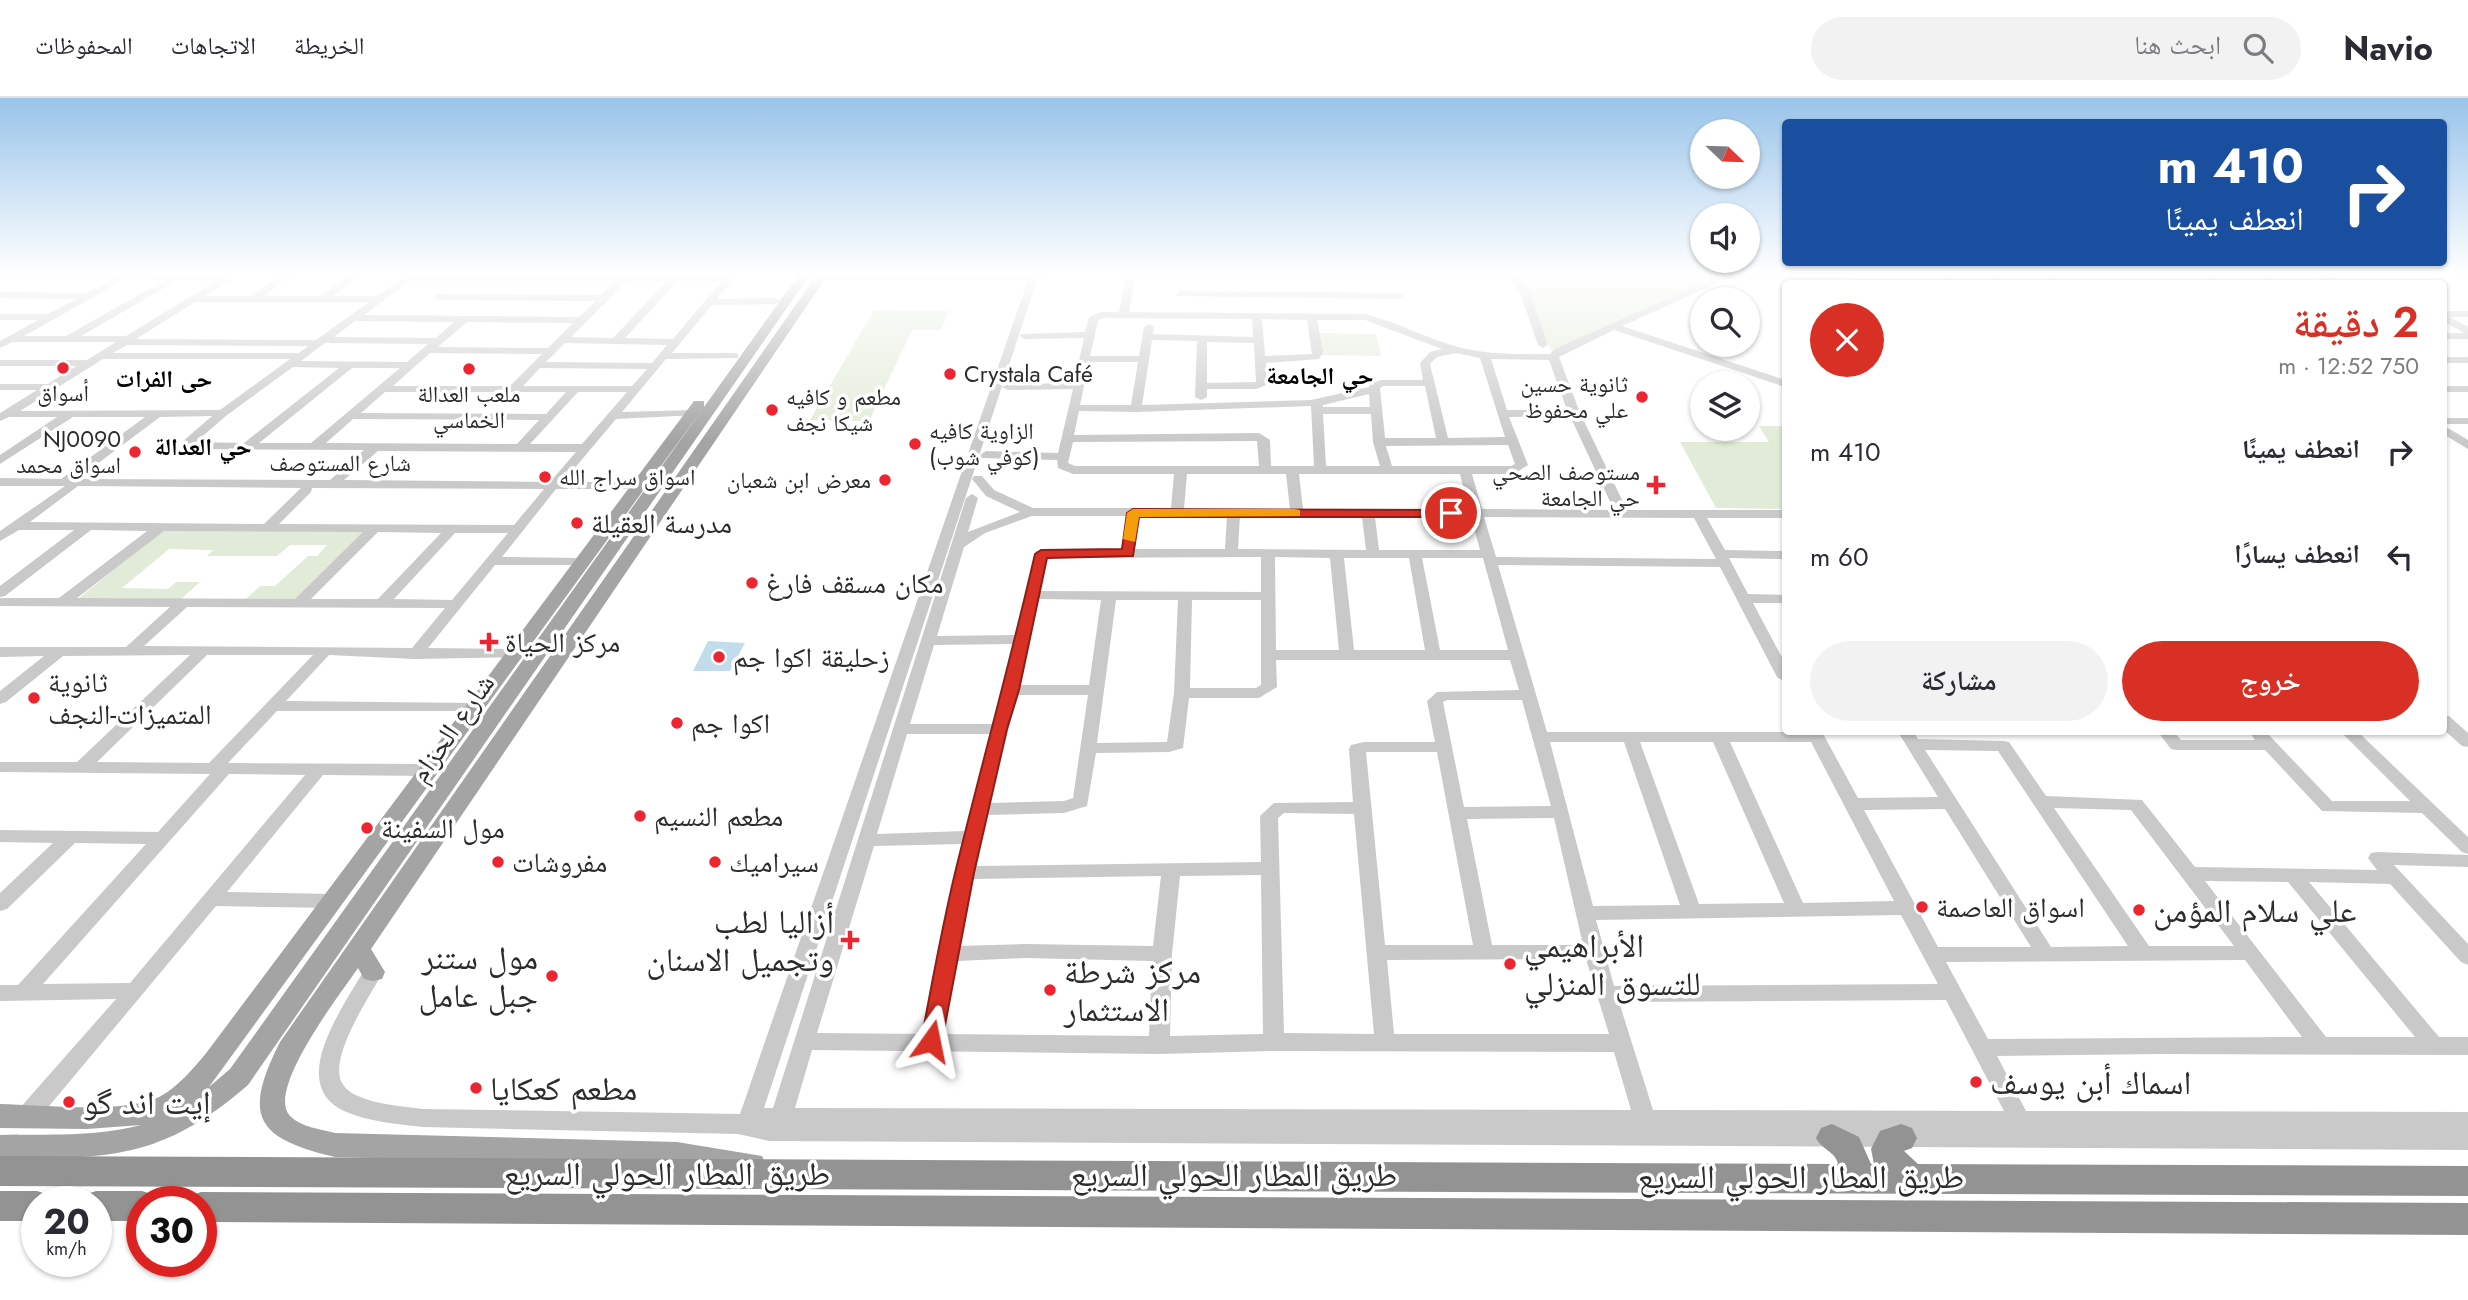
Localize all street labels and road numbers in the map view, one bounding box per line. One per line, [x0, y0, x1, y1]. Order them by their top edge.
street label: شارع المستوصف [269, 446, 411, 480]
street label: شارع الحزام [399, 665, 505, 791]
street label: طريق المطار الحولي السريع [504, 1150, 830, 1199]
street label: طريق المطار الحولي السريع [1071, 1151, 1397, 1200]
street label: طريق المطار الحولي السريع [1638, 1153, 1964, 1202]

